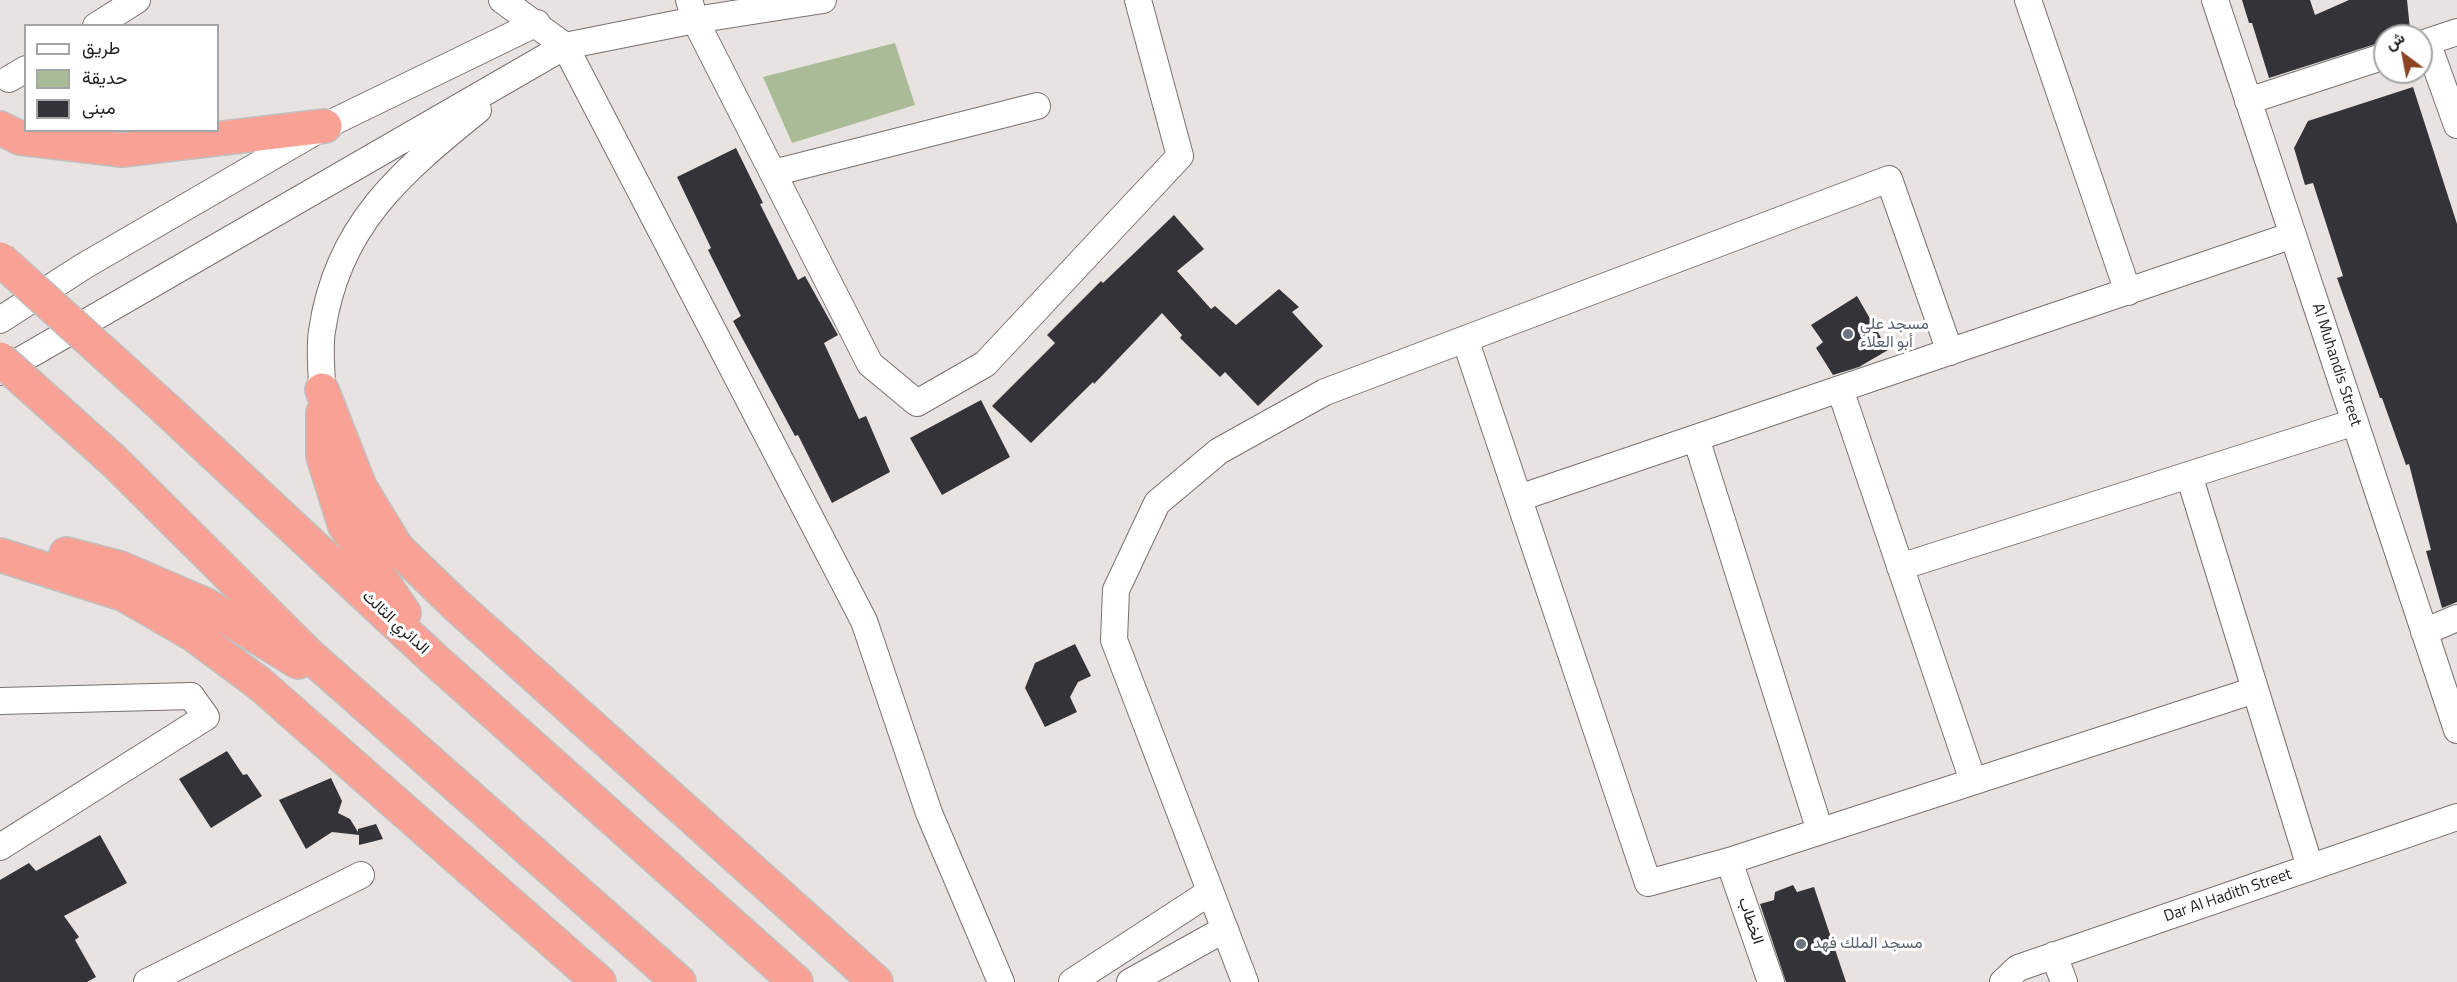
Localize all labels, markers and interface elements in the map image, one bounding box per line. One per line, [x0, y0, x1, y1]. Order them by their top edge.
legend [24, 24, 219, 132]
north arrow [2373, 24, 2433, 84]
text: ش [2380, 25, 2409, 56]
text: طريق [82, 34, 120, 61]
text: حديقة [82, 64, 128, 91]
text: مبنى [82, 94, 116, 121]
street label: Al Muhandis Street [2307, 301, 2365, 429]
place label: مسجد علي أبو العلاء [1860, 315, 1929, 353]
marker: مسجد علي أبو العلاء [1841, 327, 1855, 341]
street label: الدائري الثالث [358, 587, 432, 659]
street label: Dar Al Hadith Street [2162, 865, 2294, 927]
street label: الخطاب [1733, 895, 1767, 947]
place label: مسجد الملك فهد [1813, 934, 1922, 954]
marker: مسجد الملك فهد [1794, 937, 1808, 951]

